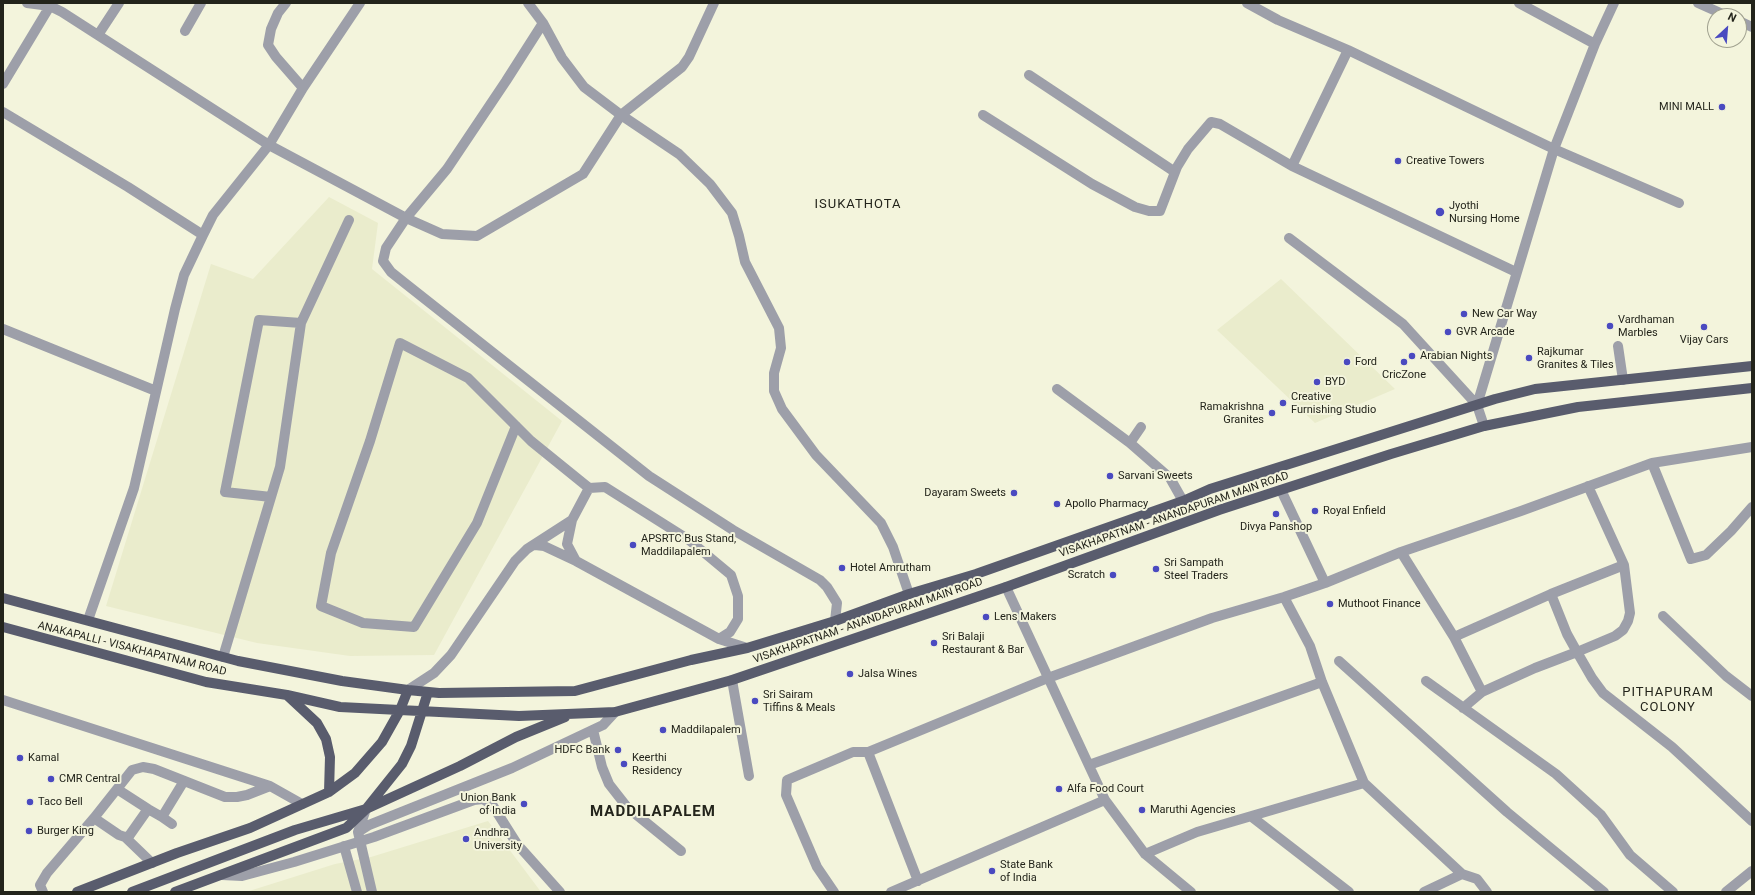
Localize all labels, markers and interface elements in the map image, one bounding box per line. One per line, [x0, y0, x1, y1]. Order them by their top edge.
north arrow [1707, 8, 1747, 48]
text: N [1726, 10, 1738, 25]
place label: MINI MALL [1659, 100, 1714, 114]
marker: MINI MALL [1717, 102, 1727, 112]
place label: Creative Towers [1406, 154, 1485, 168]
marker: Creative Towers [1393, 156, 1403, 166]
district label: ISUKATHOTA [814, 197, 902, 213]
place label: Jyothi Nursing Home [1449, 199, 1520, 225]
marker: Jyothi Nursing Home [1434, 206, 1446, 218]
place label: New Car Way [1472, 307, 1537, 321]
marker: New Car Way [1459, 309, 1469, 319]
place label: Vardhaman Marbles [1618, 313, 1674, 339]
marker: Vardhaman Marbles [1605, 321, 1615, 331]
marker: Vijay Cars [1699, 322, 1709, 332]
place label: GVR Arcade [1456, 325, 1515, 339]
marker: GVR Arcade [1443, 327, 1453, 337]
place label: Vijay Cars [1680, 333, 1728, 347]
place label: Rajkumar Granites & Tiles [1537, 345, 1614, 371]
place label: Arabian Nights [1420, 349, 1492, 363]
marker: Arabian Nights [1407, 351, 1417, 361]
marker: Rajkumar Granites & Tiles [1524, 353, 1534, 363]
place label: Ford [1355, 355, 1377, 369]
marker: Ford [1342, 357, 1352, 367]
marker: CricZone [1399, 357, 1409, 367]
place label: CricZone [1382, 368, 1426, 382]
place label: BYD [1325, 375, 1345, 389]
marker: BYD [1312, 377, 1322, 387]
place label: Creative Furnishing Studio [1291, 390, 1376, 416]
marker: Creative Furnishing Studio [1278, 398, 1288, 408]
place label: Ramakrishna Granites [1200, 400, 1264, 426]
marker: Ramakrishna Granites [1267, 408, 1277, 418]
street label: VISAKHAPATNAM - ANANDAPURAM MAIN ROAD [1057, 469, 1291, 561]
place label: Sarvani Sweets [1118, 469, 1193, 483]
marker: Sarvani Sweets [1105, 471, 1115, 481]
place label: Dayaram Sweets [924, 486, 1006, 500]
marker: Dayaram Sweets [1009, 488, 1019, 498]
place label: Apollo Pharmacy [1065, 497, 1148, 511]
marker: Apollo Pharmacy [1052, 499, 1062, 509]
place label: Royal Enfield [1323, 504, 1386, 518]
marker: Royal Enfield [1310, 506, 1320, 516]
marker: Divya Panshop [1271, 509, 1281, 519]
place label: Divya Panshop [1240, 520, 1312, 534]
place label: APSRTC Bus Stand, Maddilapalem [641, 532, 736, 558]
marker: APSRTC Bus Stand, Maddilapalem [628, 540, 638, 550]
place label: Sri Sampath Steel Traders [1164, 556, 1228, 582]
place label: Hotel Amrutham [850, 561, 931, 575]
marker: Hotel Amrutham [837, 563, 847, 573]
marker: Sri Sampath Steel Traders [1151, 564, 1161, 574]
place label: Scratch [1068, 568, 1105, 582]
marker: Scratch [1108, 570, 1118, 580]
street label: VISAKHAPATNAM - ANANDAPURAM MAIN ROAD [751, 575, 985, 667]
place label: Muthoot Finance [1338, 597, 1421, 611]
marker: Muthoot Finance [1325, 599, 1335, 609]
place label: Lens Makers [994, 610, 1057, 624]
marker: Lens Makers [981, 612, 991, 622]
street label: ANAKAPALLI - VISAKHAPATNAM ROAD [36, 619, 228, 679]
place label: Sri Balaji Restaurant & Bar [942, 630, 1024, 656]
marker: Sri Balaji Restaurant & Bar [929, 638, 939, 648]
place label: Jalsa Wines [858, 667, 917, 681]
marker: Jalsa Wines [845, 669, 855, 679]
district label: PITHAPURAM COLONY [1622, 685, 1714, 716]
place label: Sri Sairam Tiffins & Meals [763, 688, 835, 714]
marker: Sri Sairam Tiffins & Meals [750, 696, 760, 706]
place label: Maddilapalem [671, 723, 741, 737]
marker: Maddilapalem [658, 725, 668, 735]
place label: HDFC Bank [554, 743, 610, 757]
marker: HDFC Bank [613, 745, 623, 755]
place label: Kamal [28, 751, 59, 765]
place label: Keerthi Residency [632, 751, 682, 777]
marker: Kamal [15, 753, 25, 763]
marker: Keerthi Residency [619, 759, 629, 769]
place label: CMR Central [59, 772, 120, 786]
marker: CMR Central [46, 774, 56, 784]
place label: Alfa Food Court [1067, 782, 1144, 796]
marker: Alfa Food Court [1054, 784, 1064, 794]
place label: Union Bank of India [461, 791, 516, 817]
place label: Taco Bell [38, 795, 83, 809]
marker: Taco Bell [25, 797, 35, 807]
marker: Union Bank of India [519, 799, 529, 809]
district label: MADDILAPALEM [590, 803, 716, 821]
place label: Maruthi Agencies [1150, 803, 1236, 817]
marker: Maruthi Agencies [1137, 805, 1147, 815]
place label: Burger King [37, 824, 94, 838]
marker: Burger King [24, 826, 34, 836]
place label: Andhra University [474, 826, 522, 852]
marker: Andhra University [461, 834, 471, 844]
place label: State Bank of India [1000, 858, 1053, 884]
marker: State Bank of India [987, 866, 997, 876]

